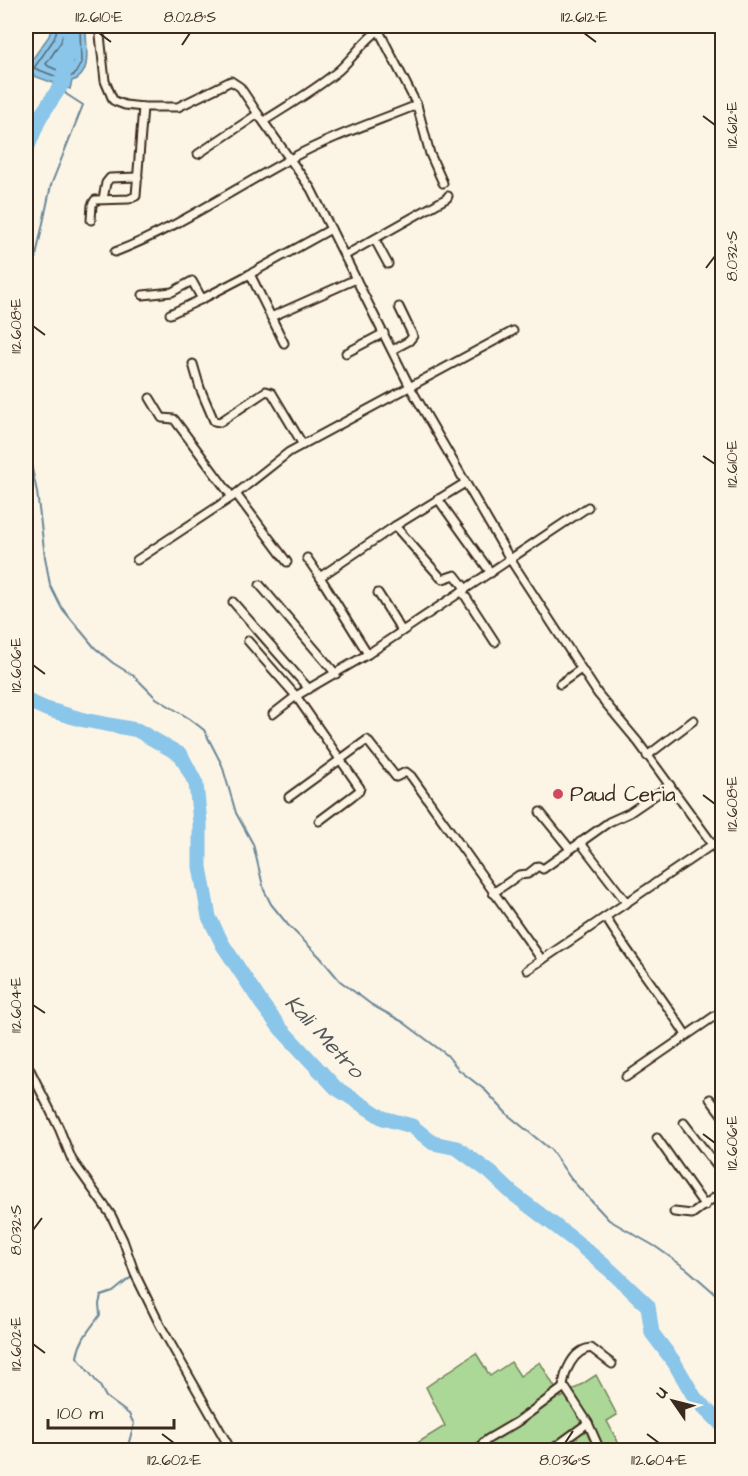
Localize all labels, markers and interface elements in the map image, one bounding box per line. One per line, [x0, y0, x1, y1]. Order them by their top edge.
text: 112.610°E [75, 7, 123, 28]
text: 8.028°S [164, 7, 217, 28]
text: 112.612°E [561, 7, 607, 28]
text: 112.612°E [722, 102, 743, 148]
text: 8.032°S [722, 230, 743, 281]
text: 112.608°E [6, 298, 27, 354]
text: 112.610°E [722, 440, 743, 488]
text: 112.606°E [6, 637, 27, 692]
text: 112.608°E [722, 776, 743, 832]
place label: Paud Ceria [570, 780, 676, 809]
marker: Paud Ceria [551, 787, 565, 801]
text: 112.604°E [6, 977, 27, 1033]
water label: Kali Metro [277, 989, 372, 1087]
text: 112.606°E [722, 1115, 743, 1170]
text: 8.032°S [6, 1204, 27, 1255]
text: 112.602°E [6, 1317, 27, 1371]
north arrow [643, 1371, 703, 1431]
text: U [650, 1383, 673, 1403]
scale bar [48, 1392, 174, 1430]
text: 100 m [57, 1401, 103, 1426]
text: 112.602°E [147, 1450, 201, 1471]
text: 8.036°S [539, 1450, 591, 1471]
text: 112.604°E [631, 1450, 687, 1471]

